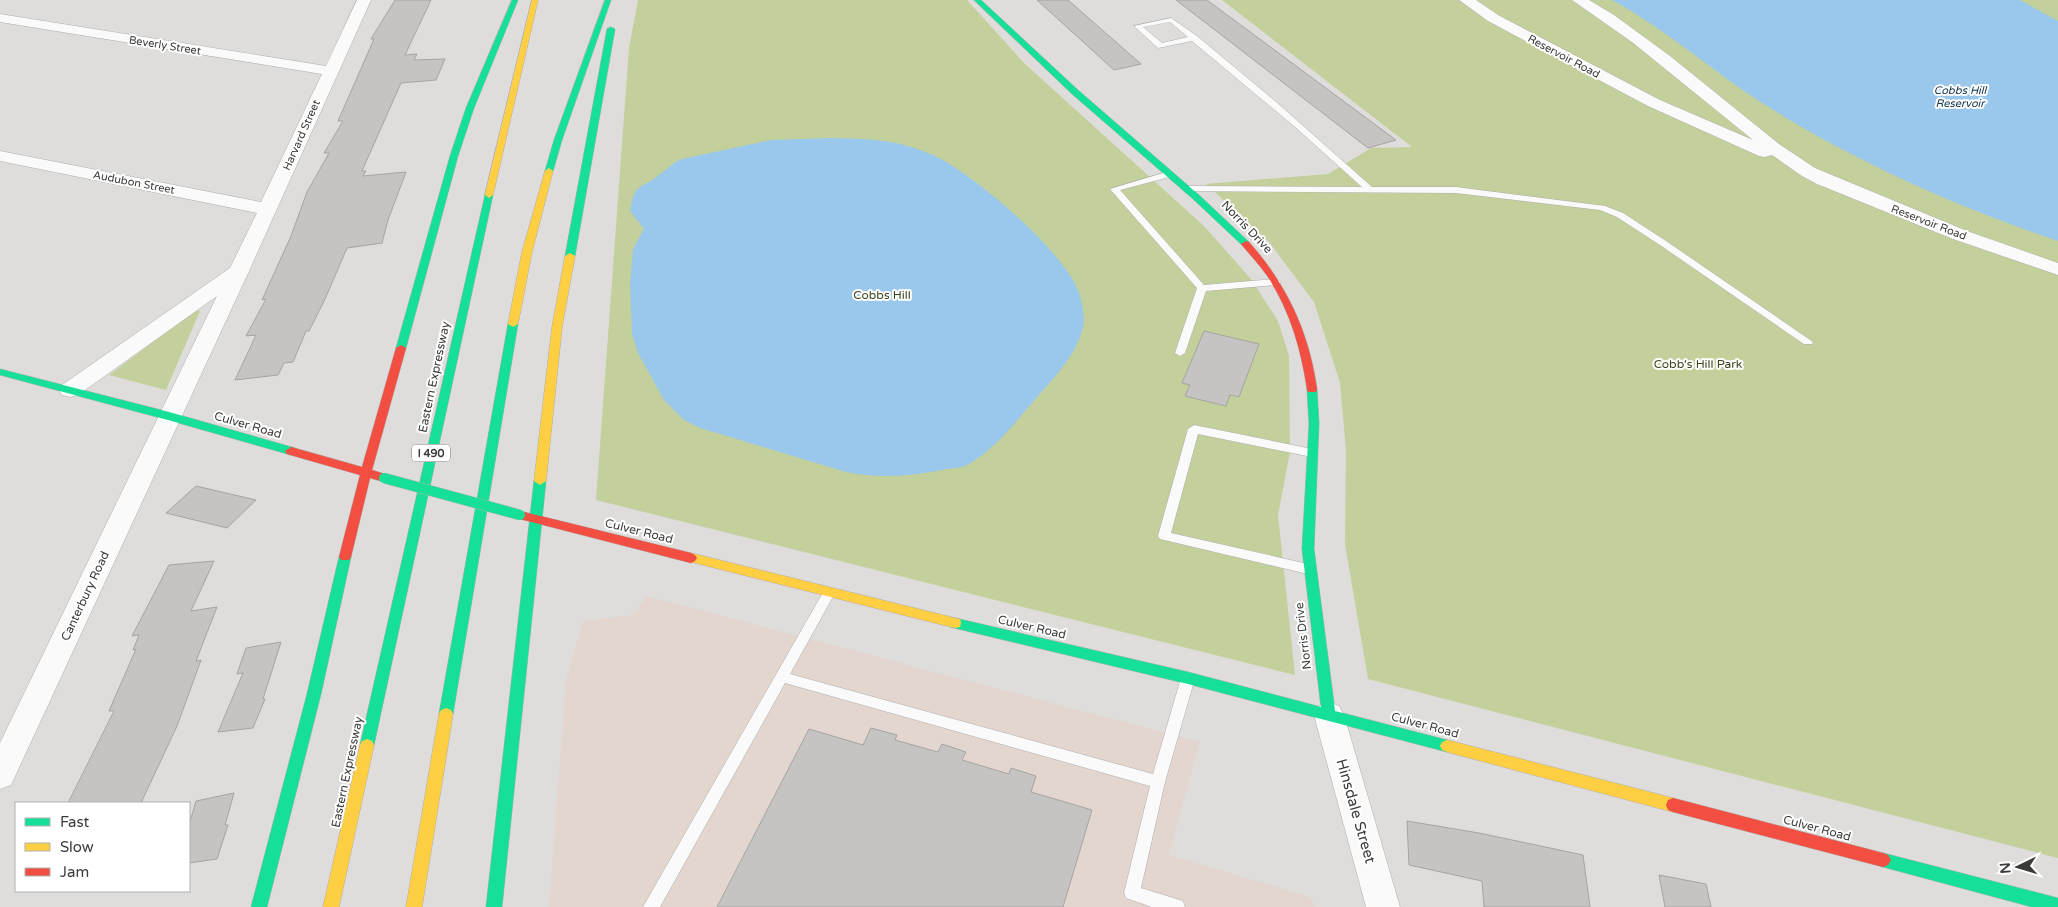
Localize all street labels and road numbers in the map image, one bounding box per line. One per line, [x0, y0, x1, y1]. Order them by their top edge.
street label: Reservoir Road [1526, 32, 1602, 81]
street label: Beverly Street [128, 33, 202, 58]
street label: Harvard Street [280, 98, 323, 173]
street label: Audubon Street [92, 168, 176, 197]
street label: Norris Drive [1219, 198, 1276, 256]
street label: Reservoir Road [1889, 202, 1968, 243]
street label: Eastern Expressway [415, 320, 453, 434]
street label: Culver Road [213, 409, 283, 441]
road number: I 490 [412, 444, 450, 462]
street label: Culver Road [604, 516, 674, 546]
street label: Canterbury Road [58, 549, 112, 643]
street label: Norris Drive [1292, 602, 1314, 670]
street label: Culver Road [997, 612, 1067, 642]
street label: Culver Road [1390, 709, 1460, 741]
street label: Eastern Expressway [328, 715, 366, 829]
street label: Hinsdale Street [1332, 757, 1380, 866]
street label: Culver Road [1782, 812, 1852, 844]

